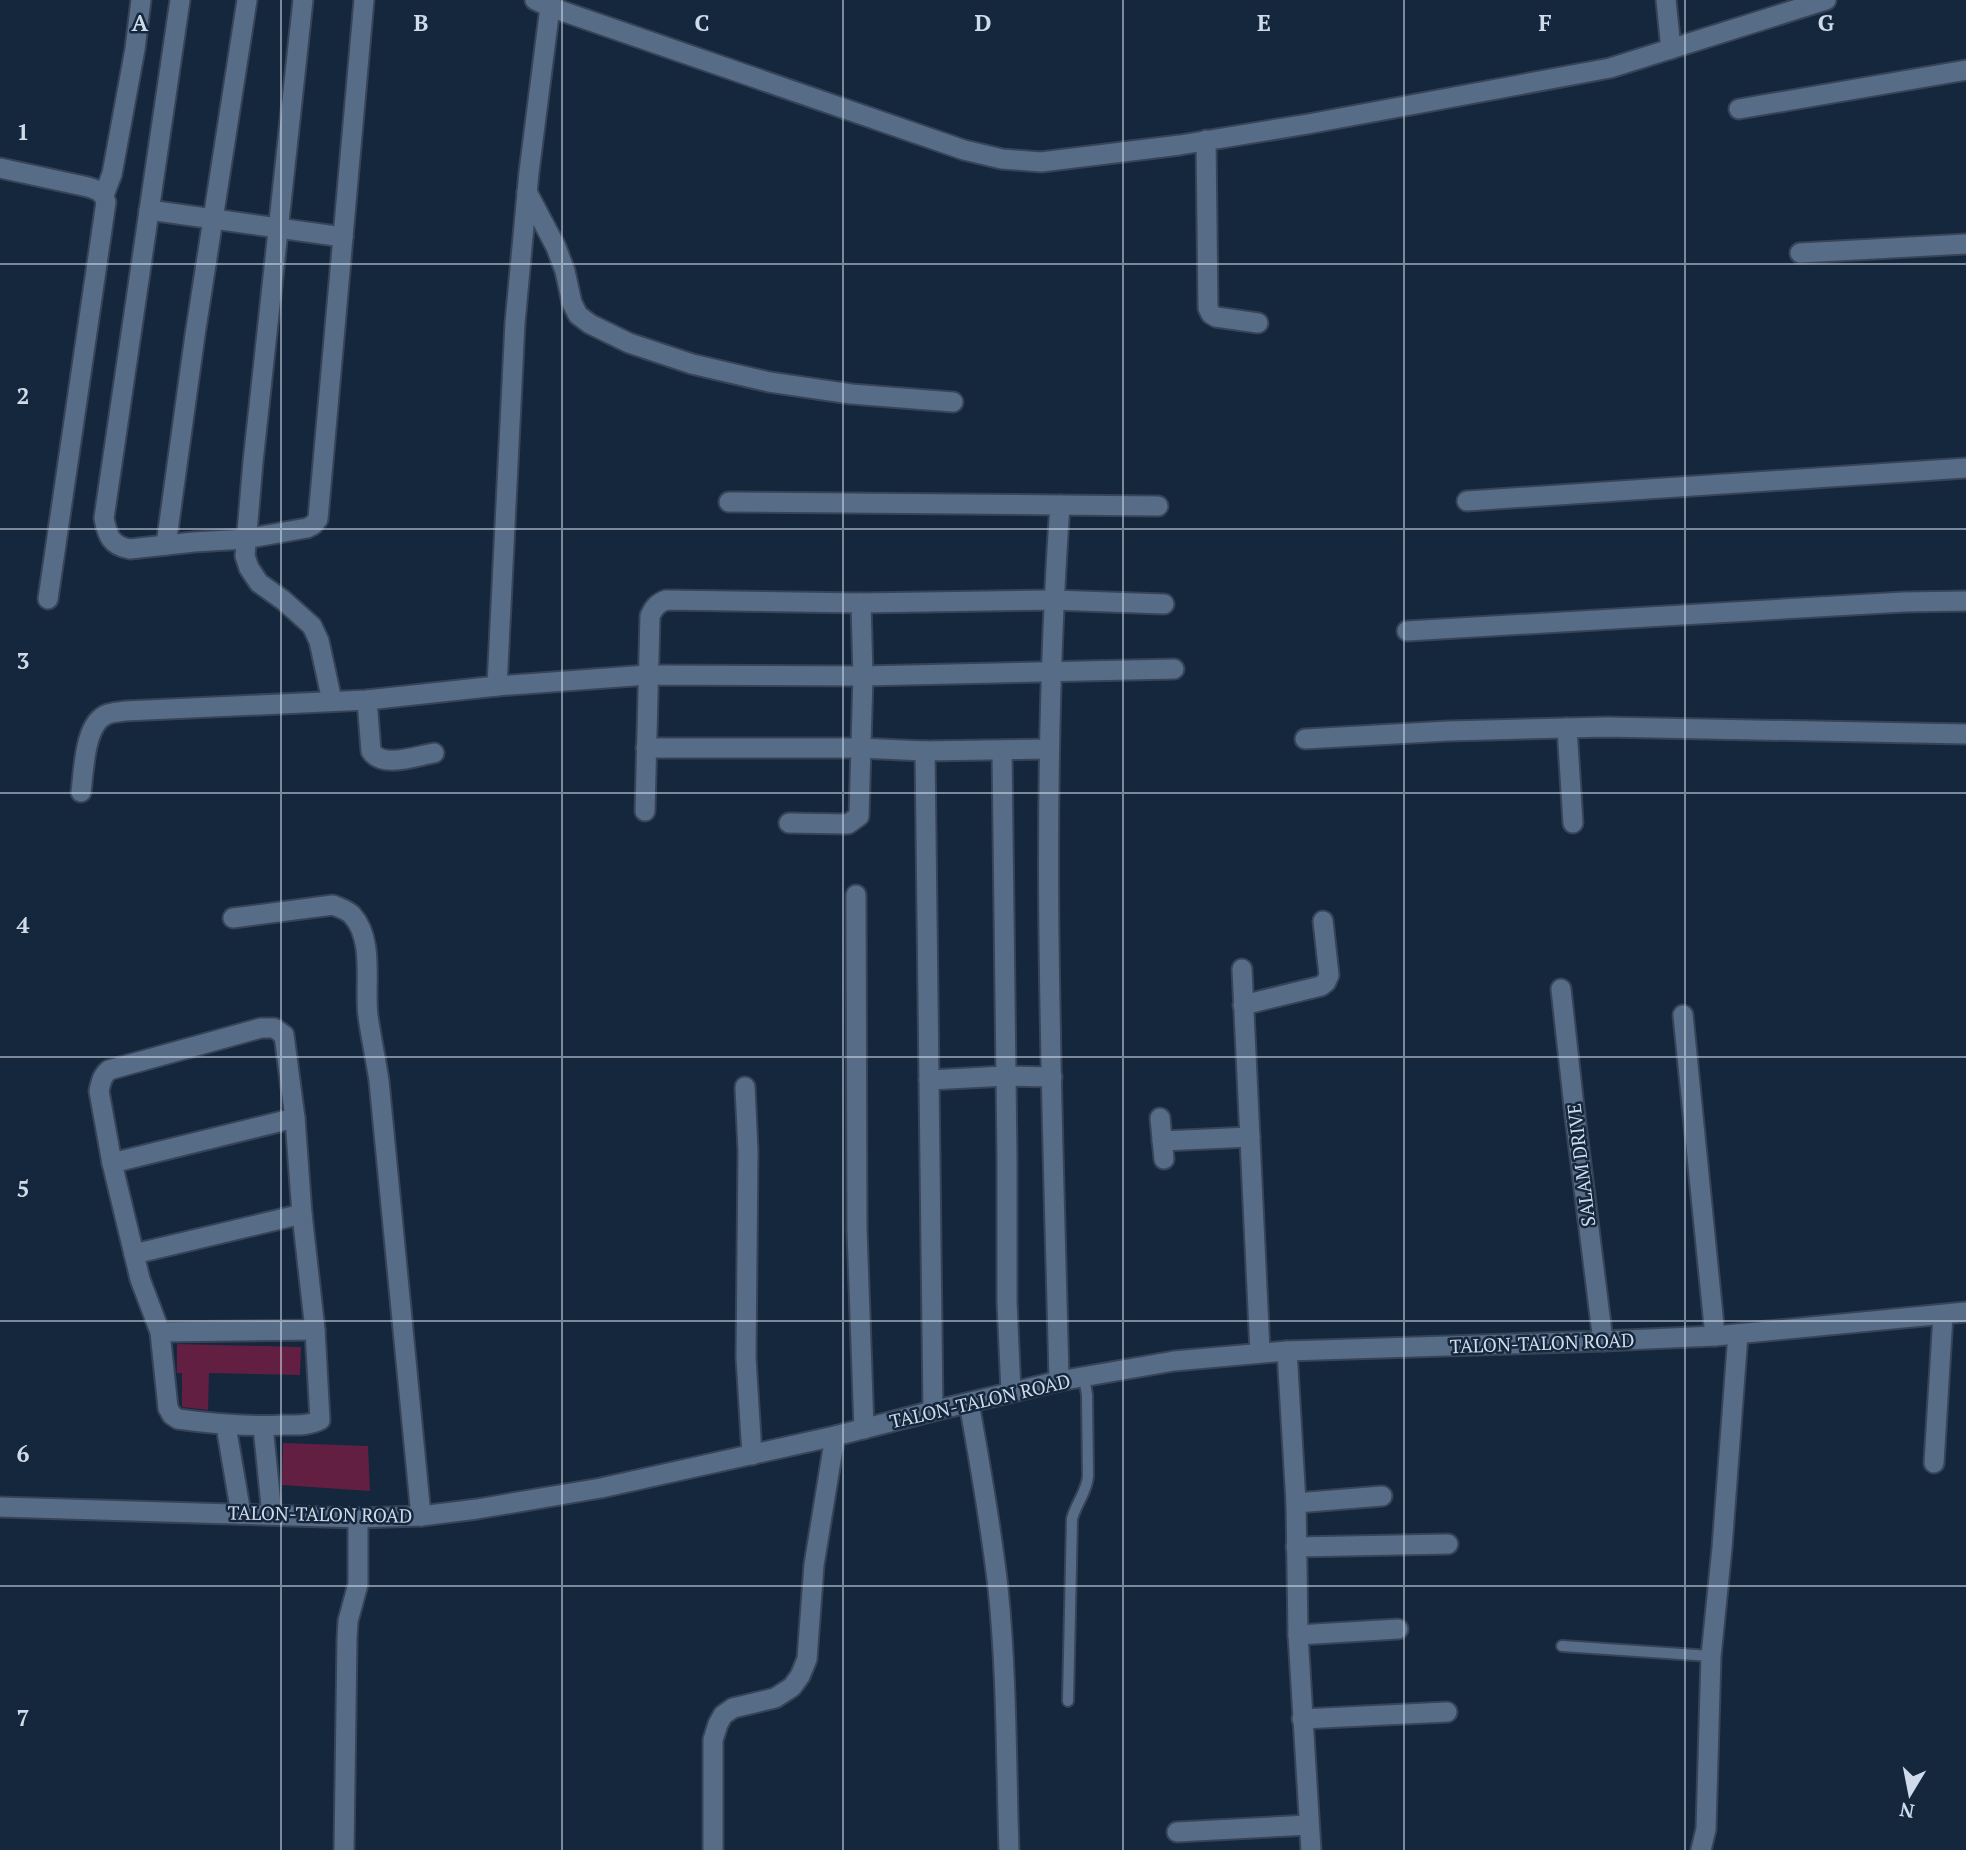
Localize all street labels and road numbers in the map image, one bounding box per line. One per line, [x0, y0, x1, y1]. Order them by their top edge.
street label: SALAM DRIVE [1561, 1102, 1600, 1228]
street label: TALON-TALON ROAD [1449, 1327, 1635, 1358]
street label: TALON-TALON ROAD [887, 1368, 1073, 1433]
street label: TALON-TALON ROAD [227, 1499, 413, 1528]

